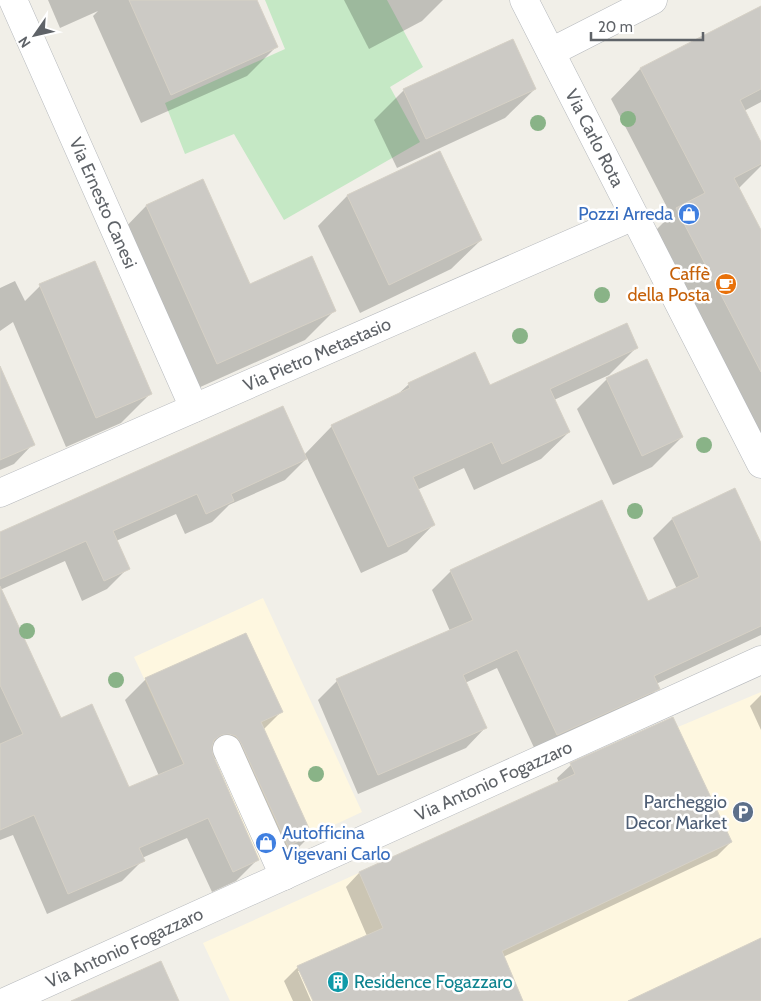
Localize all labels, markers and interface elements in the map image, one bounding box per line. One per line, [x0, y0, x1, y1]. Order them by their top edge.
north arrow [10, 10, 60, 60]
scale bar [591, 10, 704, 42]
text: 20 m [598, 18, 633, 36]
text: N [14, 33, 34, 51]
street label: Via Carlo Rota [560, 85, 629, 191]
street label: Via Ernesto Canesi [64, 134, 142, 272]
shop icon: Pozzi Arreda [677, 202, 701, 226]
place label: Pozzi Arreda [578, 203, 673, 225]
place label: Caffè della Posta [627, 263, 710, 306]
cafe icon: Caffè della Posta [714, 272, 738, 296]
street label: Via Pietro Metastasio [240, 313, 394, 396]
street label: Via Antonio Fogazzaro [411, 736, 576, 826]
place label: Parcheggio Decor Market [625, 791, 727, 834]
parking icon: Parcheggio Decor Market [731, 800, 755, 824]
place label: Autofficina Vigevani Carlo [282, 822, 391, 865]
shop icon: Autofficina Vigevani Carlo [254, 831, 278, 855]
street label: Via Antonio Fogazzaro [42, 903, 207, 993]
building icon: Residence Fogazzaro [326, 970, 350, 994]
place label: Residence Fogazzaro [354, 971, 513, 993]

